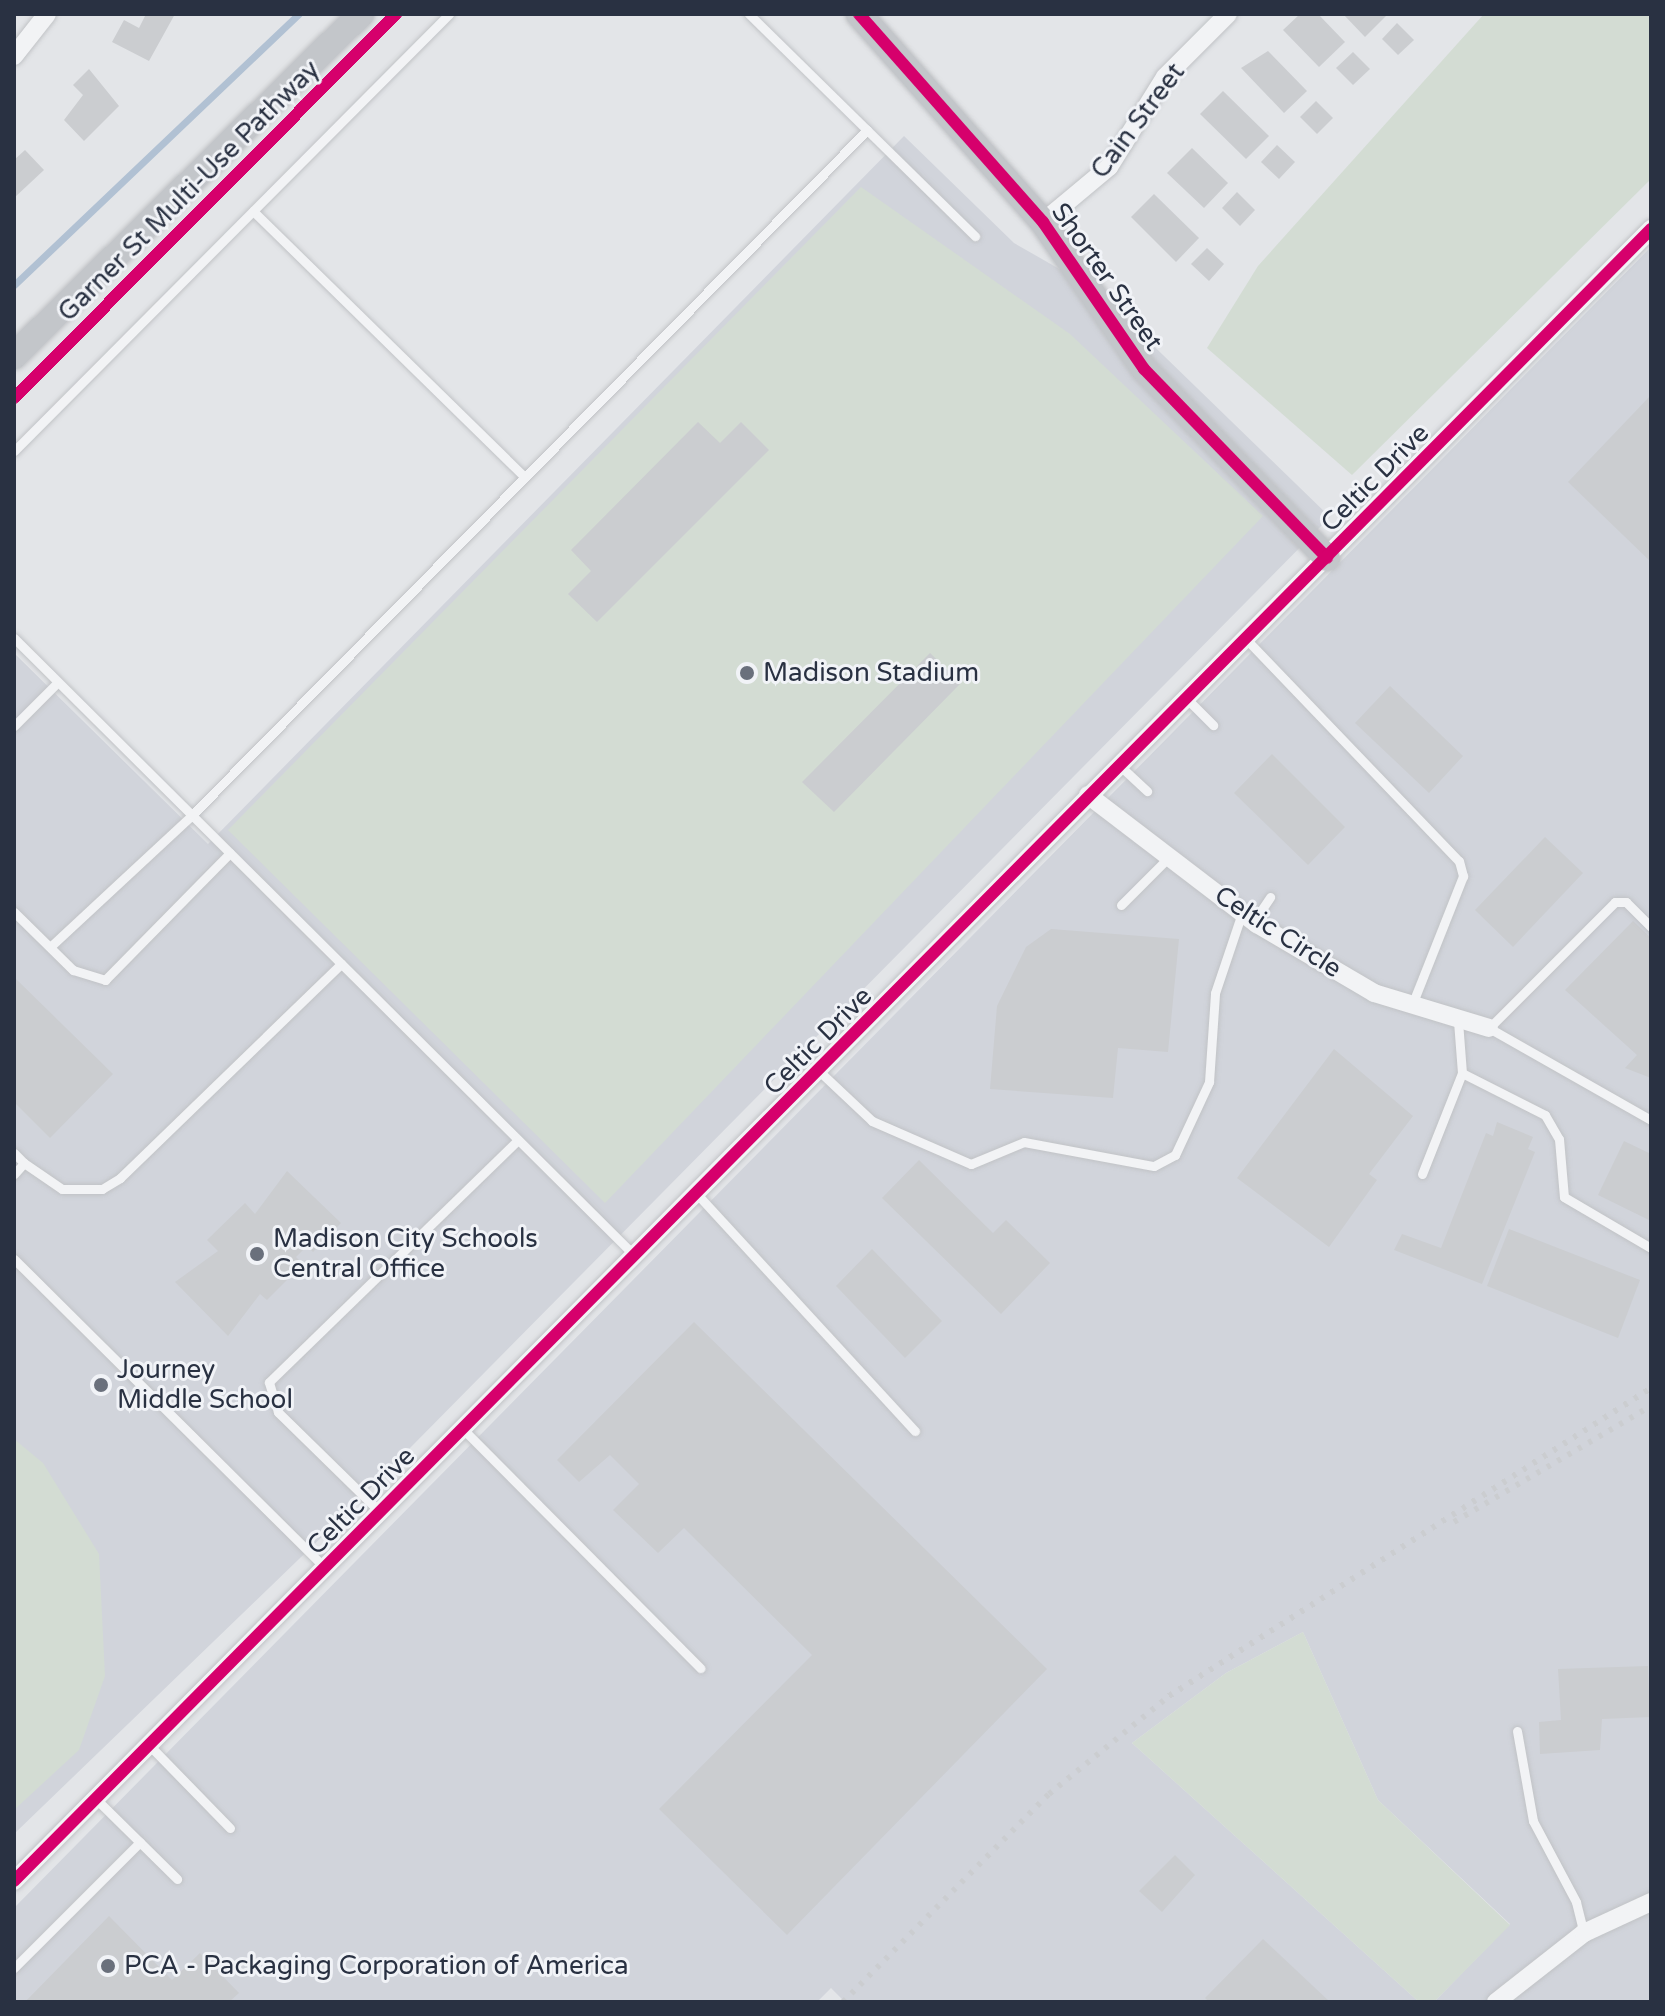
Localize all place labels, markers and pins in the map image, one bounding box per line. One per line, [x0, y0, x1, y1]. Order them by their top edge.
place label: Madison Stadium [763, 657, 979, 689]
marker: Madison Stadium [738, 664, 756, 682]
place label: Madison City Schools Central Office [273, 1223, 538, 1284]
marker: Madison City Schools Central Office [248, 1245, 266, 1263]
place label: Journey Middle School [117, 1354, 293, 1416]
marker: Journey Middle School [92, 1376, 110, 1394]
place label: PCA - Packaging Corporation of America [124, 1950, 629, 1982]
marker: PCA - Packaging Corporation of America [99, 1957, 117, 1975]

